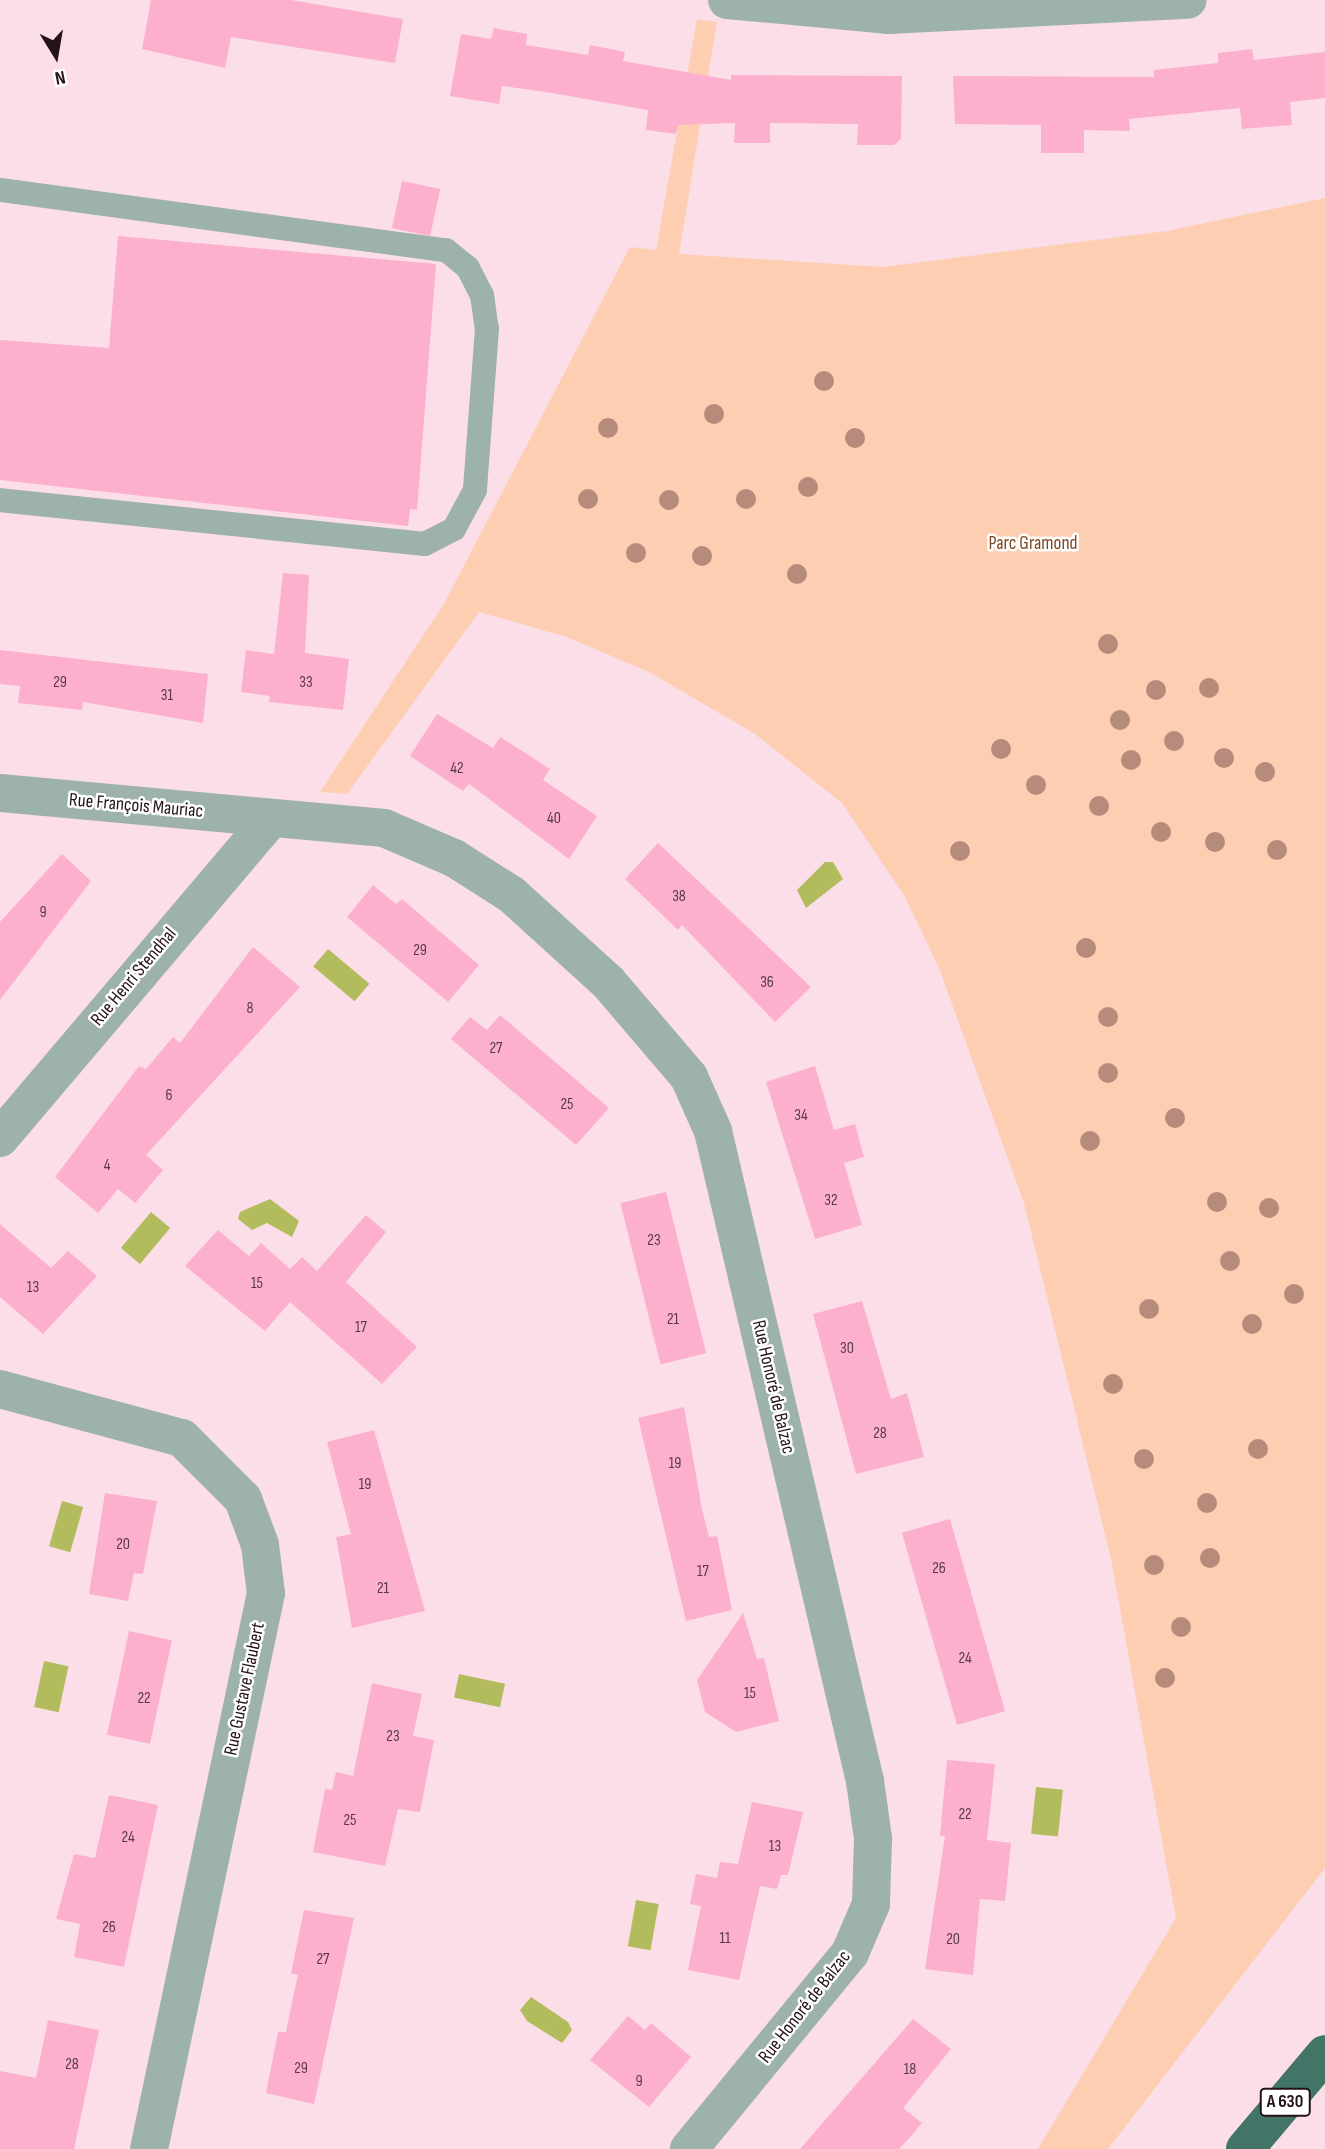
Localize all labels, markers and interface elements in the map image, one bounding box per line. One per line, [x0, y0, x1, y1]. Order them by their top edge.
north arrow [21, 21, 91, 91]
text: N [53, 65, 67, 89]
park label: Parc Gramond [989, 533, 1077, 555]
house number: 29 [53, 673, 67, 693]
house number: 33 [299, 673, 313, 693]
house number: 31 [161, 686, 173, 706]
house number: 42 [450, 759, 464, 779]
street label: Rue François Mauriac [68, 789, 204, 823]
house number: 40 [547, 809, 561, 829]
house number: 38 [672, 887, 686, 907]
house number: 9 [39, 903, 47, 923]
street label: Rue Henri Stendhal [86, 923, 182, 1031]
house number: 29 [413, 941, 427, 961]
house number: 36 [760, 973, 774, 993]
house number: 8 [246, 999, 254, 1019]
house number: 27 [489, 1039, 503, 1059]
house number: 6 [165, 1086, 173, 1106]
house number: 25 [560, 1095, 574, 1115]
house number: 34 [794, 1106, 808, 1126]
house number: 4 [104, 1156, 110, 1176]
house number: 32 [824, 1191, 838, 1211]
house number: 23 [647, 1231, 661, 1251]
house number: 15 [251, 1274, 263, 1294]
house number: 13 [27, 1278, 39, 1298]
house number: 21 [667, 1310, 679, 1330]
house number: 17 [355, 1318, 367, 1338]
street label: Rue Honoré de Balzac [747, 1318, 799, 1456]
house number: 30 [840, 1339, 854, 1359]
house number: 28 [873, 1424, 887, 1444]
house number: 19 [669, 1454, 681, 1474]
house number: 19 [359, 1475, 371, 1495]
house number: 20 [116, 1535, 130, 1555]
house number: 26 [932, 1559, 946, 1579]
house number: 17 [697, 1562, 709, 1582]
house number: 21 [377, 1579, 389, 1599]
street label: Rue Gustave Flaubert [220, 1620, 270, 1758]
house number: 24 [958, 1649, 972, 1669]
house number: 15 [744, 1684, 756, 1704]
house number: 22 [137, 1689, 151, 1709]
house number: 23 [386, 1727, 400, 1747]
house number: 22 [958, 1805, 972, 1825]
house number: 25 [343, 1811, 357, 1831]
house number: 24 [121, 1828, 135, 1848]
house number: 13 [769, 1837, 781, 1857]
house number: 26 [102, 1918, 116, 1938]
house number: 11 [719, 1929, 731, 1949]
house number: 20 [946, 1930, 960, 1950]
street label: Rue Honoré de Balzac [754, 1946, 856, 2068]
house number: 27 [316, 1950, 330, 1970]
house number: 28 [65, 2055, 79, 2075]
house number: 29 [294, 2059, 308, 2079]
house number: 18 [904, 2060, 916, 2080]
house number: 9 [635, 2072, 643, 2092]
road number: A 630 [1259, 2088, 1311, 2116]

